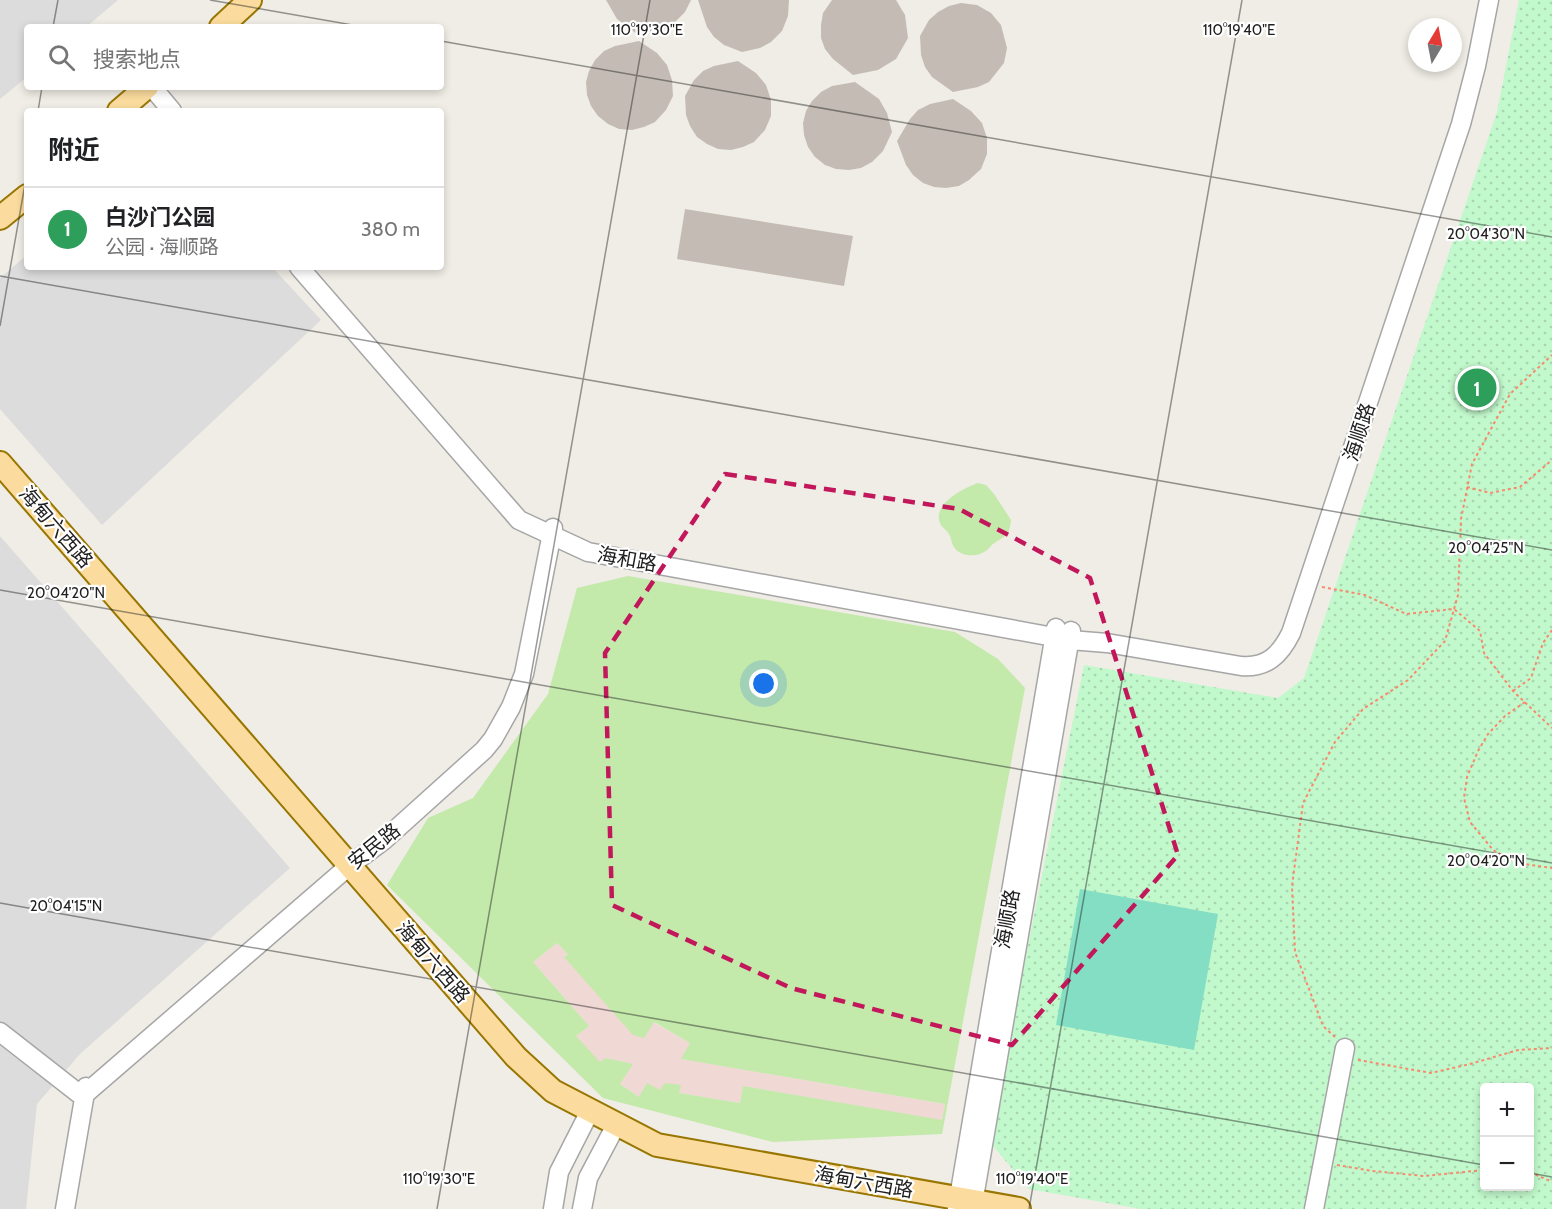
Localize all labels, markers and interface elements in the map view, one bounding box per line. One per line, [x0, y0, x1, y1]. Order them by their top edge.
north arrow [1408, 18, 1462, 72]
text: 110°19'30"E [611, 21, 683, 39]
text: 110°19'40"E [1203, 21, 1275, 39]
search box [24, 24, 444, 90]
icon: search [45, 41, 78, 74]
text: 搜索地点 [93, 46, 181, 73]
text: 附近 [48, 134, 100, 166]
text: 白沙门公园 [105, 204, 215, 231]
text: 1 [64, 217, 71, 241]
text: 380 m [361, 217, 420, 241]
text: 20°04'30"N [1447, 225, 1525, 243]
text: 公园 · 海顺路 [105, 235, 219, 259]
pin: 1 [1458, 366, 1496, 410]
street label: 海顺路 [1338, 400, 1380, 464]
street label: 海甸六西路 [14, 481, 98, 573]
text: 20°04'25"N [1448, 539, 1524, 557]
street label: 海和路 [595, 542, 659, 576]
text: 20°04'20"N [27, 584, 105, 602]
your location [749, 669, 778, 698]
street label: 安民路 [343, 818, 405, 874]
text: 20°04'20"N [1447, 852, 1525, 870]
street label: 海顺路 [990, 887, 1024, 951]
text: 20°04'15"N [30, 897, 102, 915]
street label: 海甸六西路 [391, 916, 475, 1008]
map controls [1480, 1083, 1534, 1191]
button: + [1480, 1083, 1534, 1137]
button: − [1480, 1137, 1534, 1191]
street label: 海甸六西路 [813, 1161, 915, 1203]
text: 110°19'30"E [403, 1170, 475, 1188]
text: 110°19'40"E [996, 1170, 1068, 1188]

